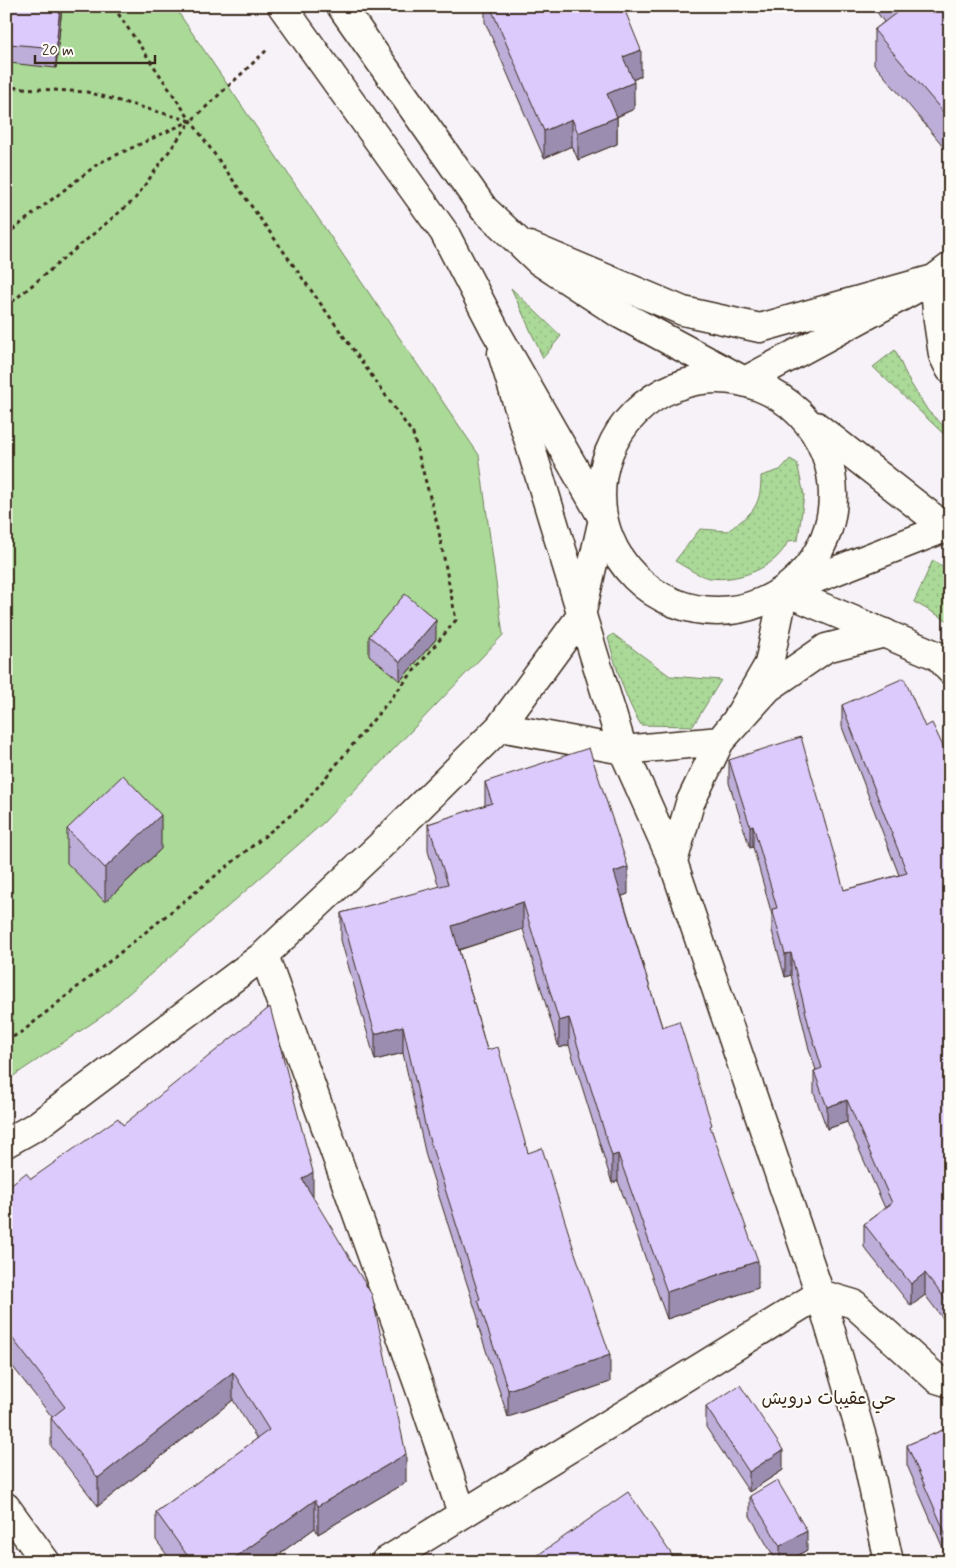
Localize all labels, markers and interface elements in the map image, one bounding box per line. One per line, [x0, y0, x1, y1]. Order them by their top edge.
scale bar [35, 32, 155, 64]
text: 20 m [42, 41, 74, 61]
district label: حي عقيبات درويش [762, 1387, 896, 1414]

